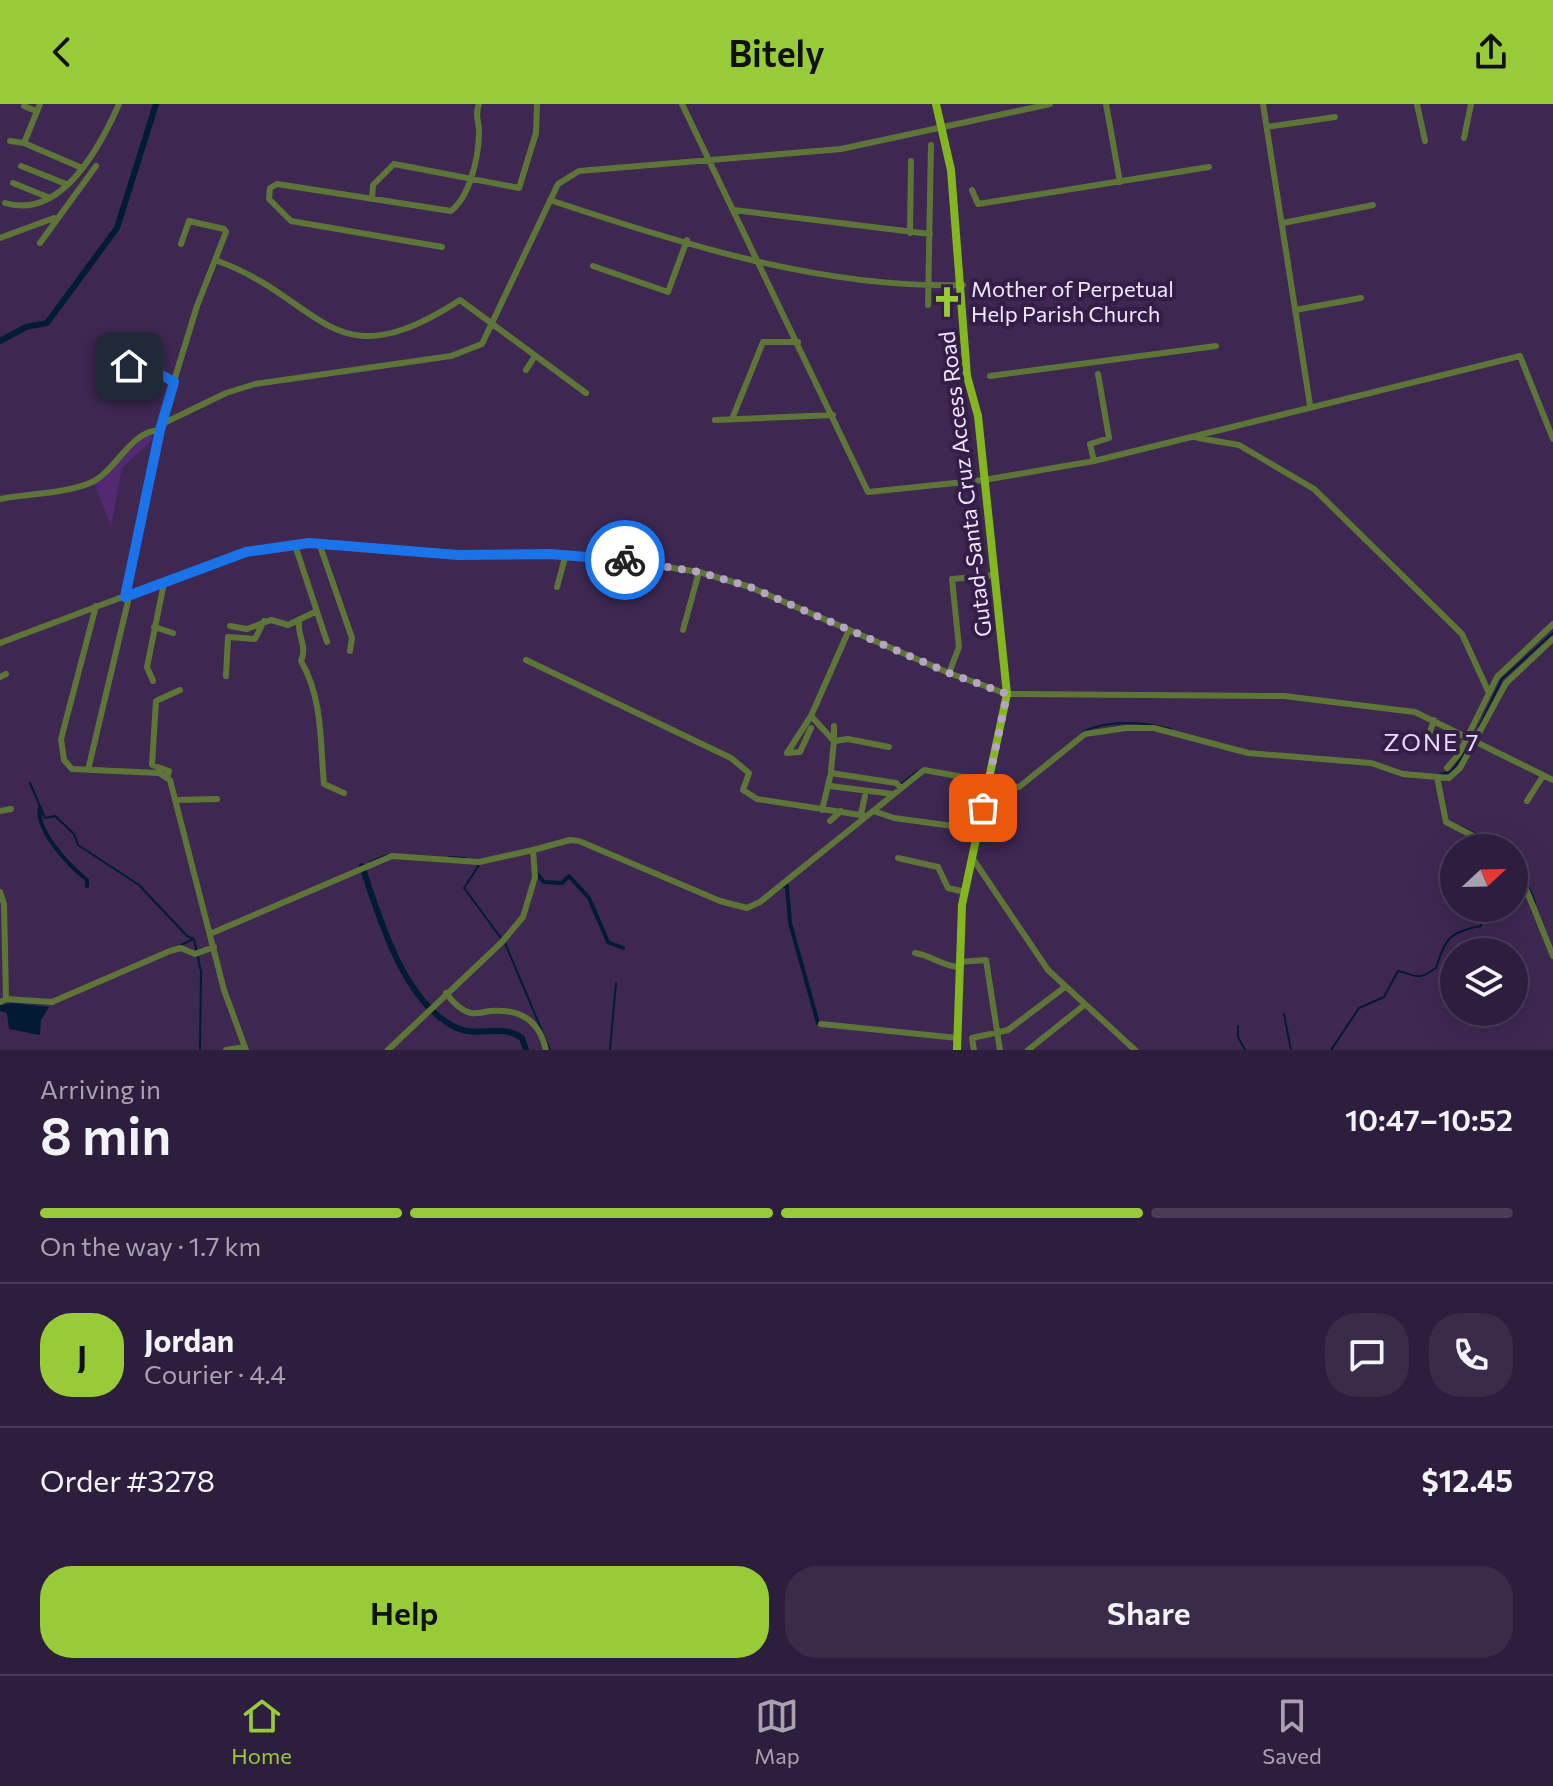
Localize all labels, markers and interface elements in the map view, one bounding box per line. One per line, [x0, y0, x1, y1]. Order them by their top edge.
icon: back [40, 30, 84, 74]
text: Bitely [728, 30, 825, 74]
icon: share [1469, 30, 1513, 74]
place label: Mother of Perpetual Help Parish Church [971, 275, 1174, 327]
church icon: Mother of Perpetual Help Parish Church [930, 285, 964, 319]
street label: Gutad-Santa Cruz Access Road [932, 330, 997, 638]
pin [95, 332, 163, 400]
icon: home [107, 344, 151, 388]
courier [585, 520, 665, 600]
icon: bike [603, 538, 647, 582]
district label: ZONE 7 [1384, 727, 1480, 756]
pin [949, 774, 1017, 842]
icon: bag [961, 786, 1005, 830]
north arrow [1440, 834, 1528, 922]
map controls [1440, 834, 1528, 1026]
button: layers [1440, 938, 1528, 1026]
text: Arriving in [40, 1073, 161, 1104]
text: 10:47–10:52 [1345, 1100, 1513, 1137]
text: 8 min [40, 1102, 171, 1166]
text: On the way · 1.7 km [40, 1230, 261, 1261]
button: chat [1325, 1313, 1409, 1397]
button: phone [1429, 1313, 1513, 1397]
text: Jordan [144, 1321, 234, 1358]
text: J [77, 1337, 87, 1374]
text: Courier · 4.4 [144, 1358, 286, 1389]
text: Order #3278 [40, 1461, 215, 1498]
text: $12.45 [1422, 1461, 1513, 1498]
button: Help [40, 1566, 769, 1658]
button: Share [785, 1566, 1513, 1658]
tab: Home [231, 1694, 292, 1769]
tab: Map [754, 1694, 800, 1769]
tab: Saved [1262, 1694, 1322, 1769]

